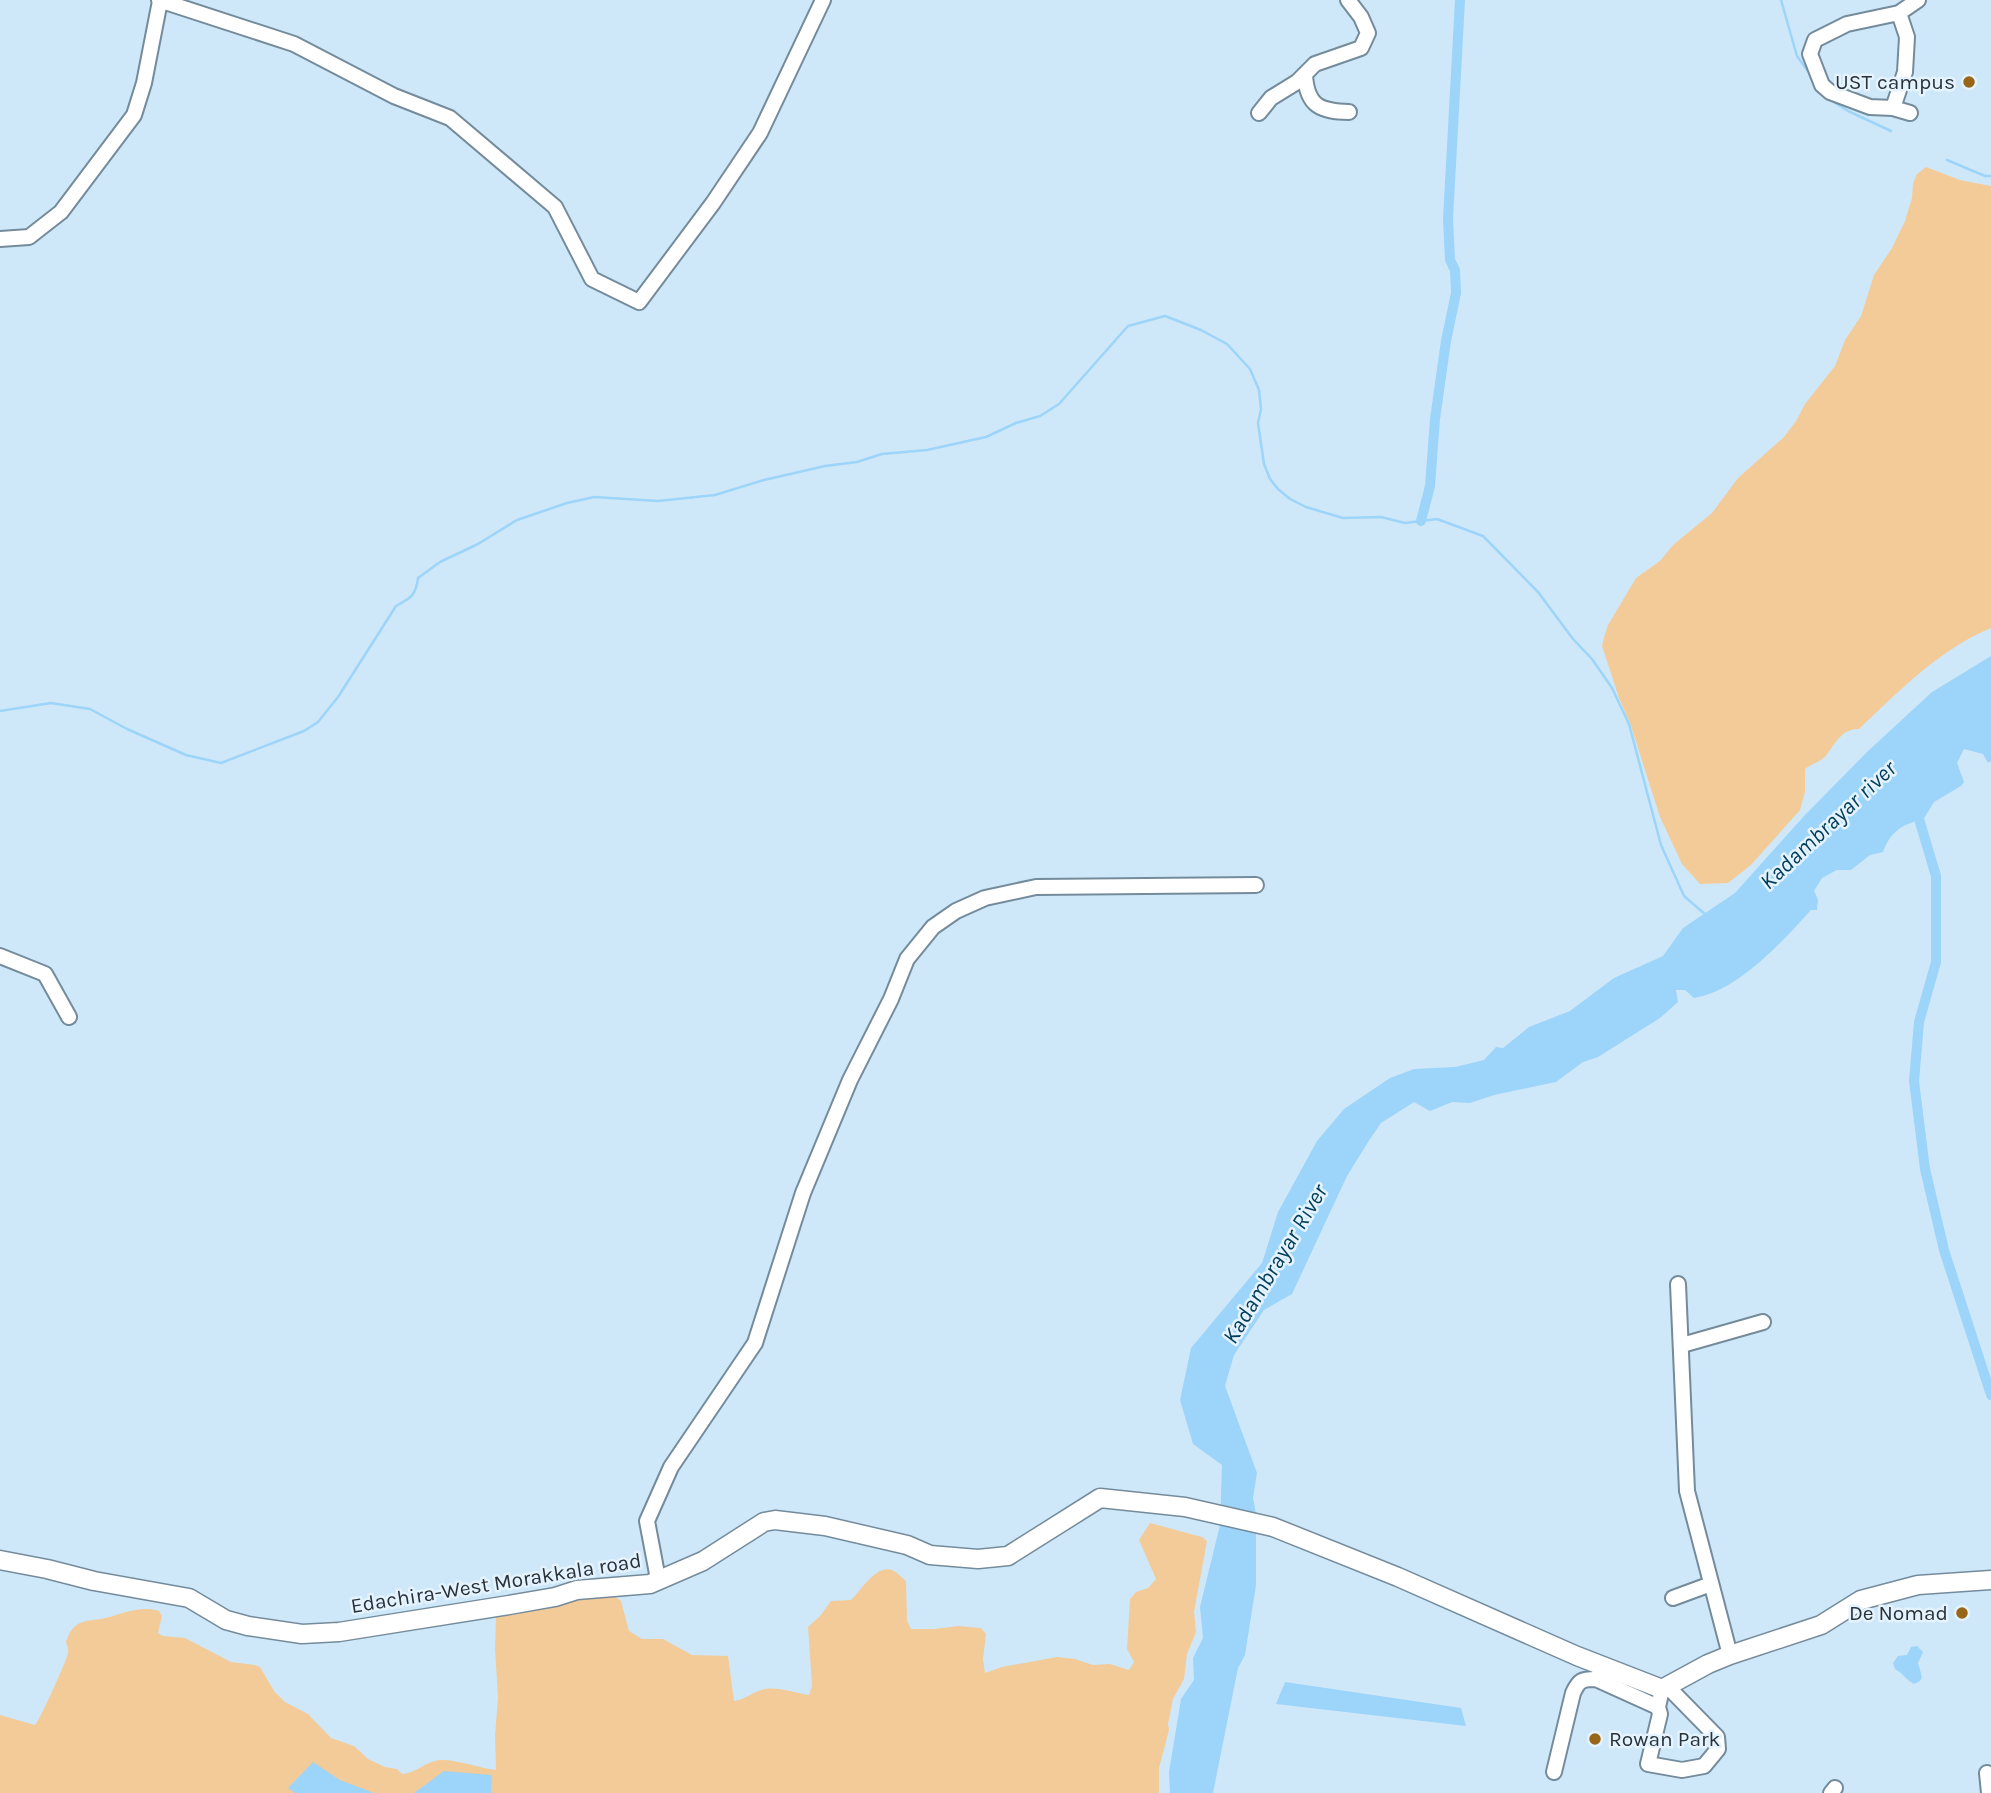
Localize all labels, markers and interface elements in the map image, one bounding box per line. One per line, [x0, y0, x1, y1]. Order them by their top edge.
place label: UST campus [1835, 70, 1955, 94]
marker: UST campus [1961, 74, 1977, 90]
water label: Kadambrayar river [1754, 754, 1903, 895]
water label: Kadambrayar River [1217, 1178, 1334, 1349]
street label: Edachira-West Morakkala road [349, 1548, 643, 1618]
place label: De Nomad [1849, 1601, 1948, 1625]
marker: De Nomad [1954, 1605, 1970, 1621]
place label: Rowan Park [1609, 1727, 1721, 1751]
marker: Rowan Park [1587, 1731, 1603, 1747]

